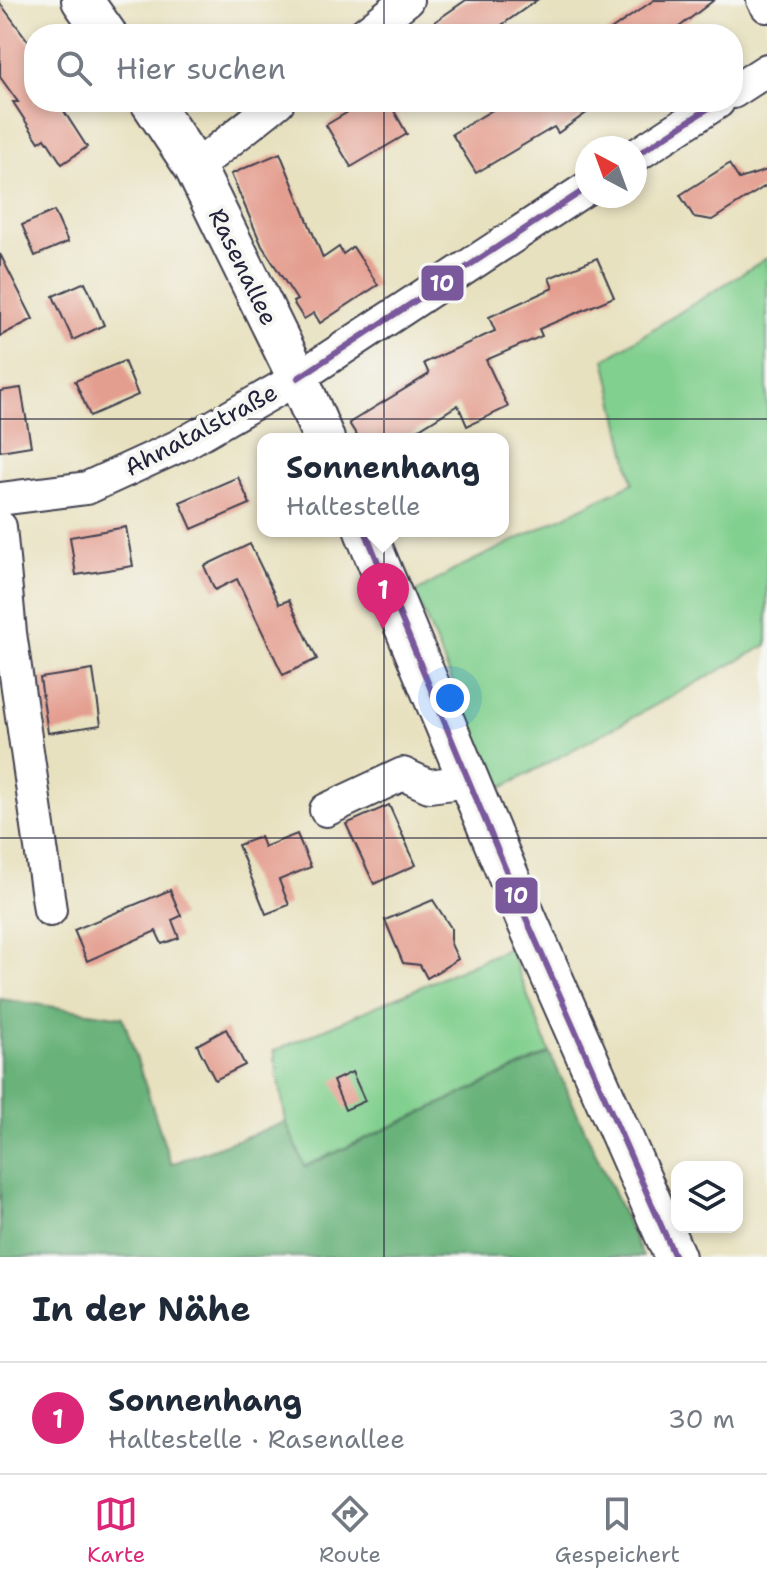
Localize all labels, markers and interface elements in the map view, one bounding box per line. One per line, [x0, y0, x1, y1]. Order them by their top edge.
search box [24, 24, 743, 112]
icon: search [52, 46, 96, 90]
text: Hier suchen [116, 48, 286, 89]
north arrow [575, 136, 647, 208]
street label: Rasenallee [201, 203, 285, 331]
line badge: 10 [420, 264, 465, 302]
text: 10 [430, 269, 454, 298]
street label: Ahnatalstraße [119, 376, 283, 484]
popup [257, 433, 509, 537]
text: Sonnenhang [286, 447, 480, 488]
text: Haltestelle [286, 488, 421, 523]
pin: 1 [357, 563, 409, 629]
your location [430, 678, 470, 718]
line badge: 10 [494, 876, 539, 915]
text: 10 [504, 881, 528, 910]
map controls [671, 1161, 743, 1233]
button: layers [671, 1161, 743, 1233]
text: In der Nähe [32, 1286, 251, 1332]
text: Sonnenhang [108, 1380, 302, 1421]
text: 1 [52, 1401, 64, 1436]
text: 30 m [668, 1401, 735, 1436]
text: Haltestelle · Rasenallee [108, 1421, 405, 1456]
tab: Karte [87, 1492, 145, 1569]
tab: Route [319, 1492, 381, 1569]
tab: Gespeichert [555, 1492, 680, 1569]

